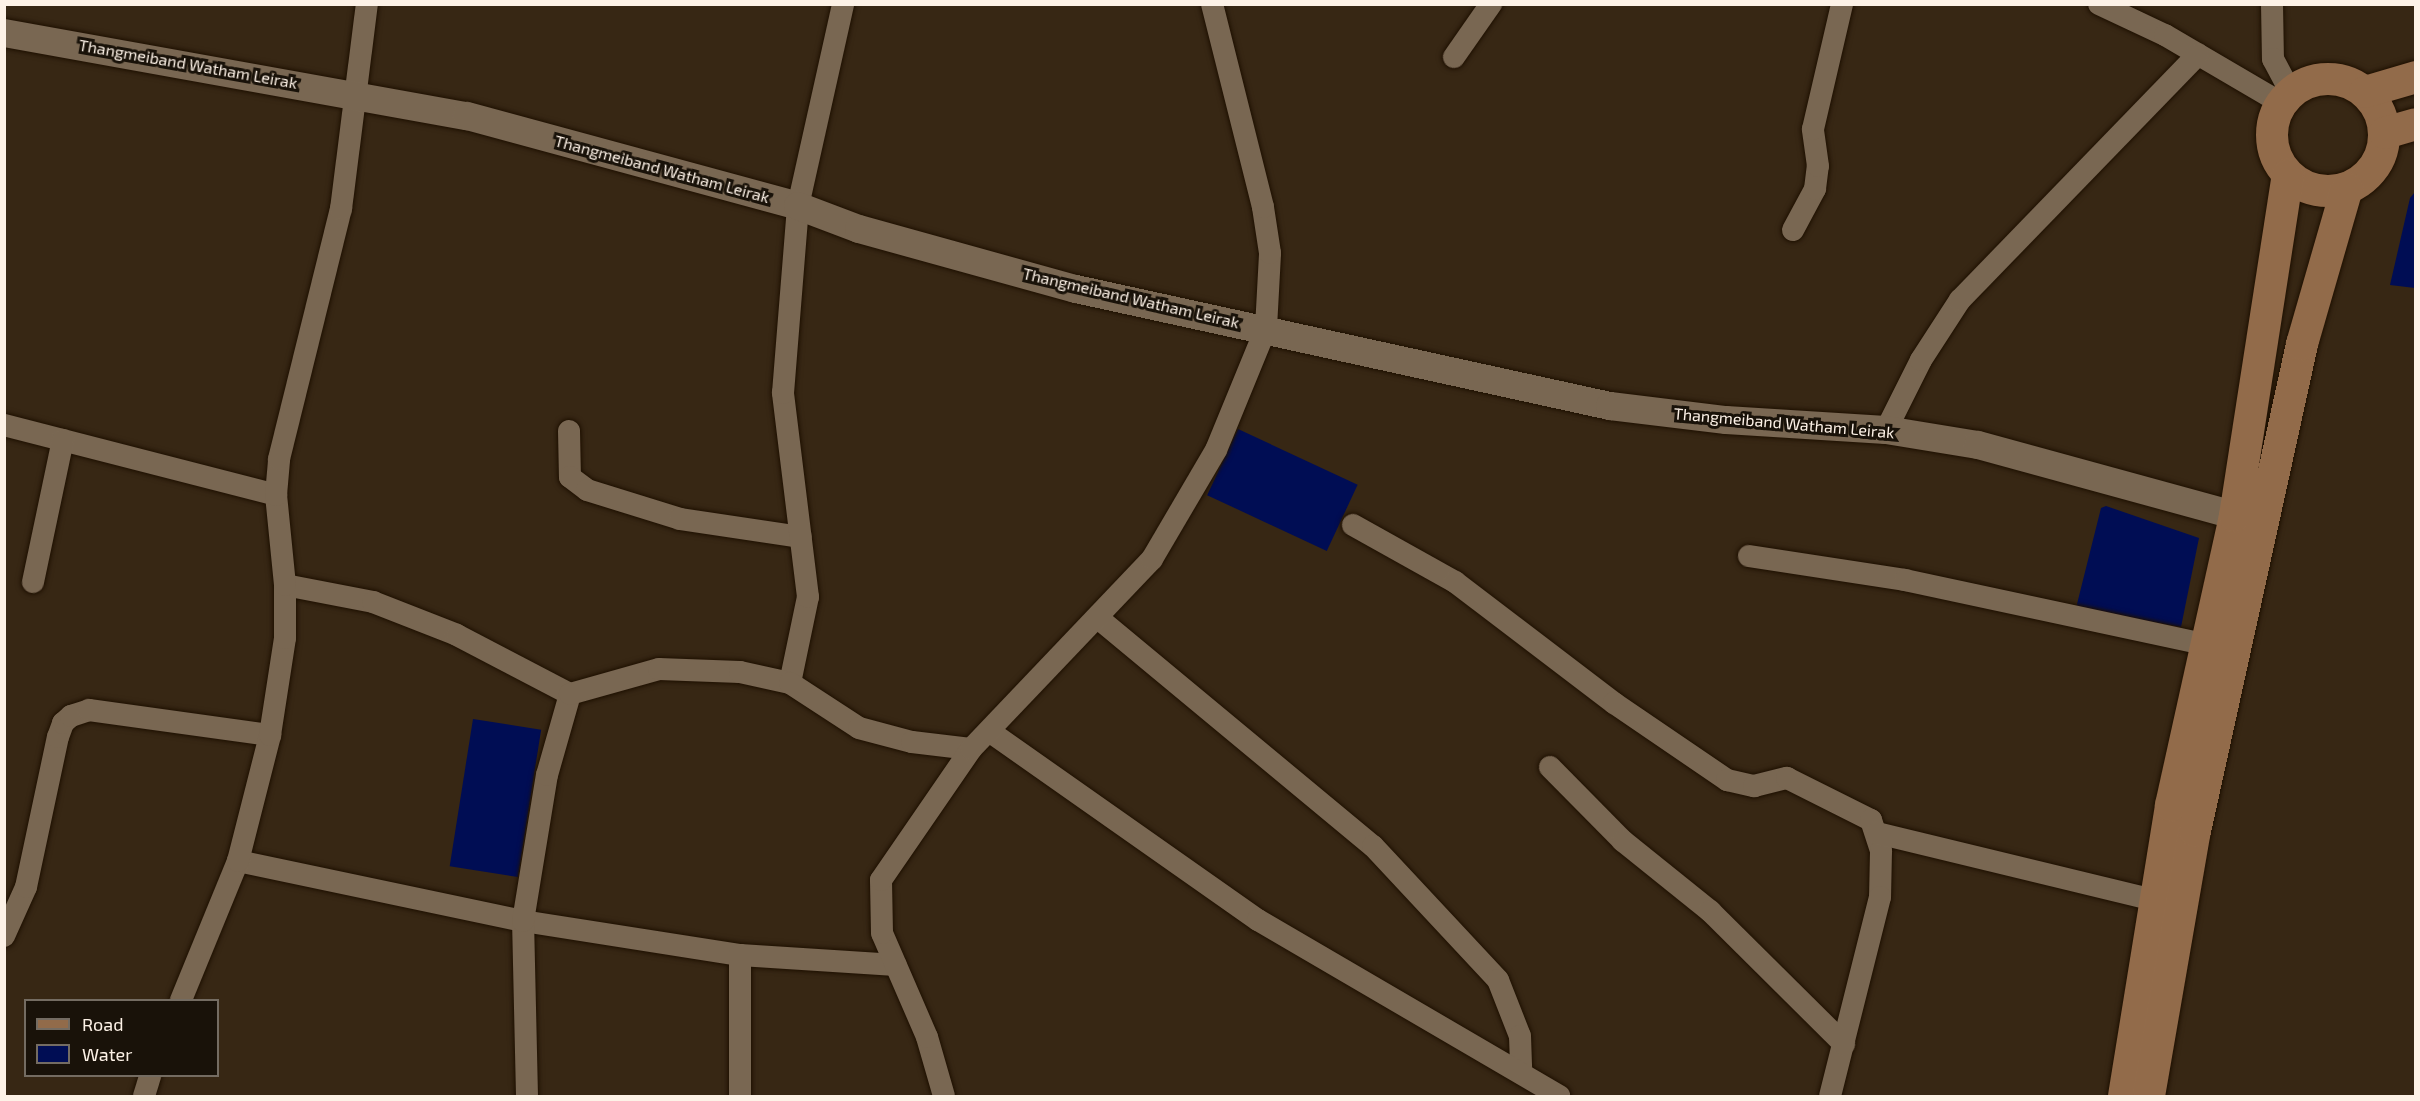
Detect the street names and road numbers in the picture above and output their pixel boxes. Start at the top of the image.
street label: Thangmeiband Watham Leirak [77,35,299,93]
street label: Thangmeiband Watham Leirak [552,131,772,207]
street label: Thangmeiband Watham Leirak [1021,264,1241,332]
street label: Thangmeiband Watham Leirak [1673,404,1895,442]

